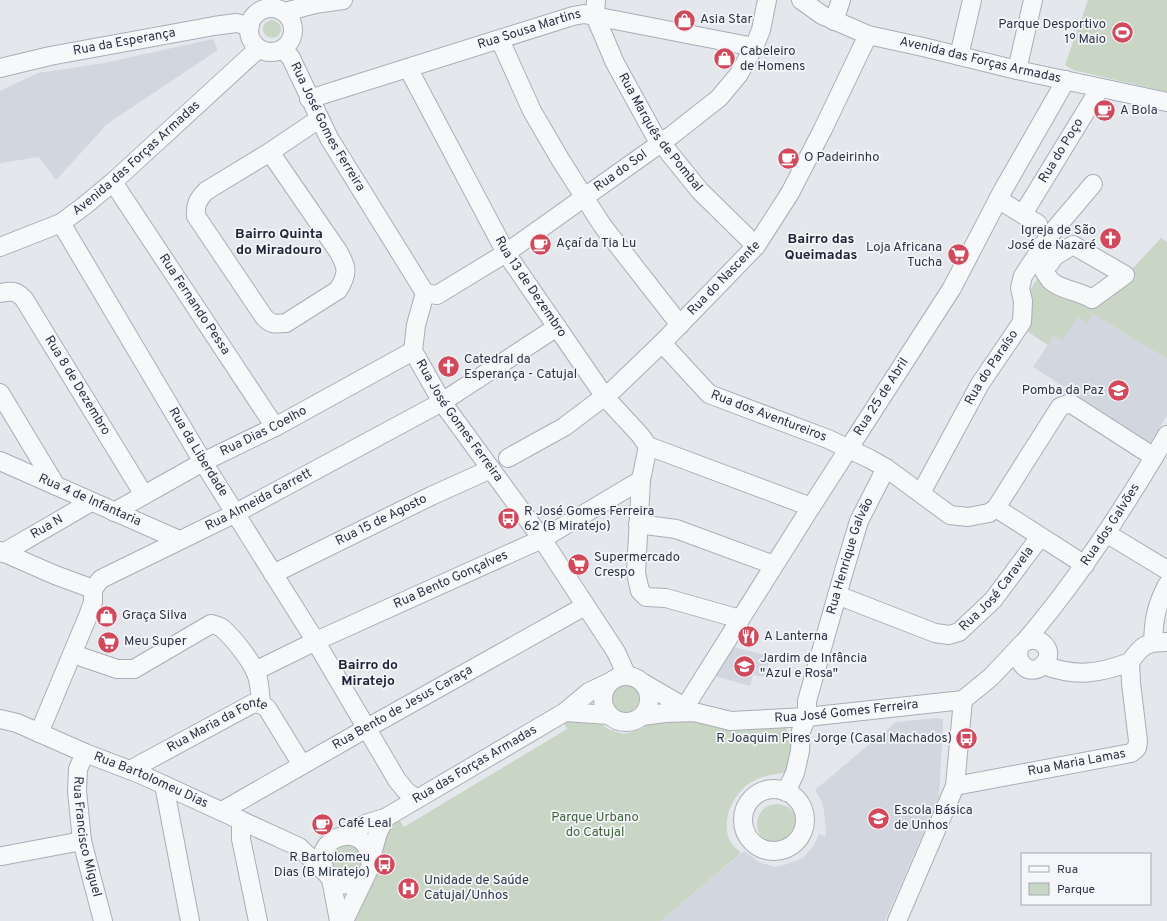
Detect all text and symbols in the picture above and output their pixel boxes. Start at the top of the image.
street label: Rua Sousa Martins [476,7,582,53]
shop icon: Asia Star [672,7,698,33]
place label: Asia Star [700,12,753,28]
place label: Parque Desportivo 1º Maio [998,17,1106,48]
sports icon: Parque Desportivo 1º Maio [1109,19,1135,45]
street label: Rua da Esperança [72,25,177,60]
street label: Avenida das Forças Armadas [898,34,1062,87]
place label: Cabeleiro de Homens [740,44,805,75]
shop icon: Cabeleiro de Homens [711,46,737,72]
street label: Rua José Gomes Ferreira [286,60,368,195]
street label: Rua Marquês de Pombal [614,70,705,195]
street label: Avenida das Forças Armadas [70,98,204,219]
cafe icon: A Bola [1091,98,1117,124]
place label: A Bola [1120,103,1158,119]
street label: Rua do Poço [1036,116,1087,186]
cafe icon: O Padeirinho [776,145,802,171]
street label: Rua do Sol [591,147,651,196]
place label: O Padeirinho [804,150,880,166]
place label: Igreja de São José de Nazaré [1007,223,1096,254]
church icon: Igreja de São José de Nazaré [1098,225,1124,251]
district label: Bairro Quinta do Miradouro [235,226,323,259]
cafe icon: Açaí da Tia Lu [528,231,554,257]
district label: Bairro das Queimadas [785,231,858,264]
street label: Rua 13 de Dezembro [491,234,570,341]
place label: Açaí da Tia Lu [556,236,636,252]
street label: Rua do Nascente [685,238,764,319]
place label: Loja Africana Tucha [866,240,942,271]
supermarket icon: Loja Africana Tucha [945,242,971,268]
street label: Rua Fernando Pessa [155,251,233,358]
street label: Rua do Paraíso [962,327,1022,408]
street label: Rua 8 de Dezembro [41,333,114,438]
place label: Catedral da Esperança - Catujal [464,352,577,383]
church icon: Catedral da Esperança - Catujal [436,354,462,380]
street label: Rua 25 de Abril [851,355,913,439]
street label: Rua José Gomes Ferreira [412,357,506,485]
school or university icon: Pomba da Paz [1106,378,1132,404]
place label: Pomba da Paz [1022,383,1104,399]
street label: Rua dos Aventureiros [708,387,829,446]
street label: Rua Dias Coelho [218,403,310,460]
street label: Rua da Liberdade [165,405,231,500]
street label: Rua Almeida Garrett [203,465,315,535]
street label: Rua 4 de Infantaria [36,471,144,530]
street label: Rua dos Galvões [1078,481,1144,569]
street label: Rua 15 de Agosto [333,491,430,550]
street label: Rua Henrique Galvão [824,495,877,617]
place label: R José Gomes Ferreira 62 (B Miratejo) [524,504,654,535]
bus stop icon: R José Gomes Ferreira 62 (B Miratejo) [495,506,521,532]
street label: Rua N [28,512,66,543]
street label: Rua José Caravela [956,544,1038,635]
street label: Rua Bento Gonçalves [391,547,511,613]
place label: Supermercado Crespo [594,550,680,581]
supermarket icon: Supermercado Crespo [565,552,591,578]
shop icon: Graça Silva [93,603,119,629]
place label: Graça Silva [122,608,187,624]
restaurant icon: A Lanterna [736,624,762,650]
supermarket icon: Meu Super [96,629,122,655]
place label: A Lanterna [764,629,828,645]
place label: Meu Super [124,634,187,650]
place label: Jardim de Infância "Azul e Rosa" [760,651,867,682]
school or university icon: Jardim de Infância "Azul e Rosa" [732,653,758,679]
district label: Bairro do Miratejo [338,657,398,690]
street label: Rua Bento de Jesus Caraça [330,662,476,754]
street label: Rua Maria da Fonte [165,695,271,756]
street label: Rua José Gomes Ferreira [774,697,919,727]
street label: Rua das Forças Armadas [410,722,540,808]
bus stop icon: R Joaquim Pires Jorge (Casal Machados) [954,726,980,752]
place label: R Joaquim Pires Jorge (Casal Machados) [716,731,952,747]
street label: Rua Maria Lamas [1027,746,1127,780]
street label: Rua Bartolomeu Dias [91,749,211,812]
street label: Rua Francisco Miguel [69,776,104,899]
place label: Escola Básica de Unhos [894,803,973,834]
school or university icon: Escola Básica de Unhos [865,805,891,831]
park label: Parque Urbano do Catujal [551,810,639,841]
cafe icon: Café Leal [309,811,335,837]
place label: Café Leal [338,816,392,832]
place label: R Bartolomeu Dias (B Miratejo) [274,850,370,881]
bus stop icon: R Bartolomeu Dias (B Miratejo) [372,852,398,878]
legend [1021,853,1151,905]
text: Rua [1057,862,1078,878]
place label: Unidade de Saúde Catujal/Unhos [424,873,529,904]
hospital icon: Unidade de Saúde Catujal/Unhos [396,875,422,901]
text: Parque [1057,882,1095,898]

